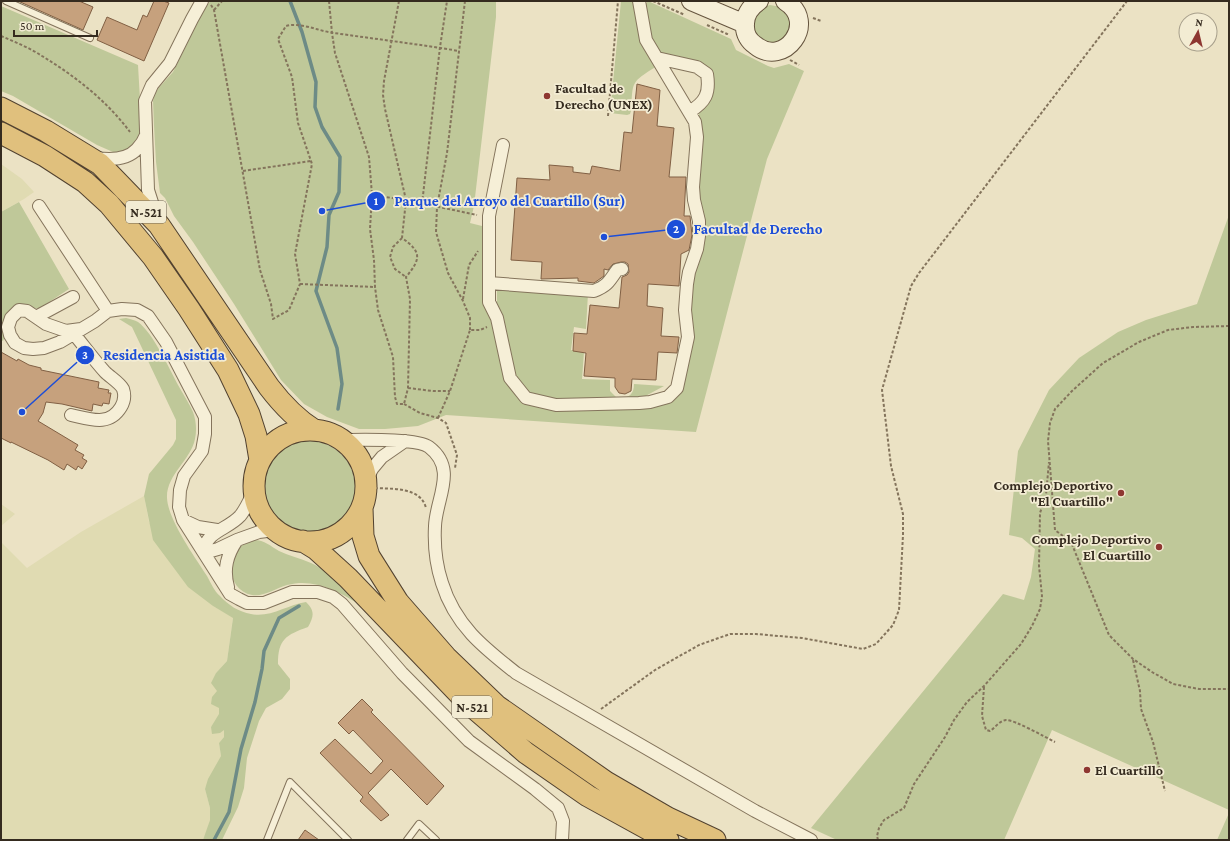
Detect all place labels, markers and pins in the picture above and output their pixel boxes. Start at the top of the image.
place label: Facultad de Derecho (UNEX) [555,80,653,113]
marker: Facultad de Derecho (UNEX) [542,91,552,101]
callout: Parque del Arroyo del Cuartillo (Sur) [366,188,634,215]
callout: Facultad de Derecho [666,216,831,243]
callout: Residencia Asistida [75,341,233,368]
place label: Complejo Deportivo "El Cuartillo" [993,477,1113,509]
marker: Complejo Deportivo "El Cuartillo" [1116,488,1126,498]
place label: Complejo Deportivo El Cuartillo [1031,531,1151,563]
marker: Complejo Deportivo El Cuartillo [1154,542,1164,552]
place label: El Cuartillo [1095,762,1163,778]
marker: El Cuartillo [1082,765,1092,775]

